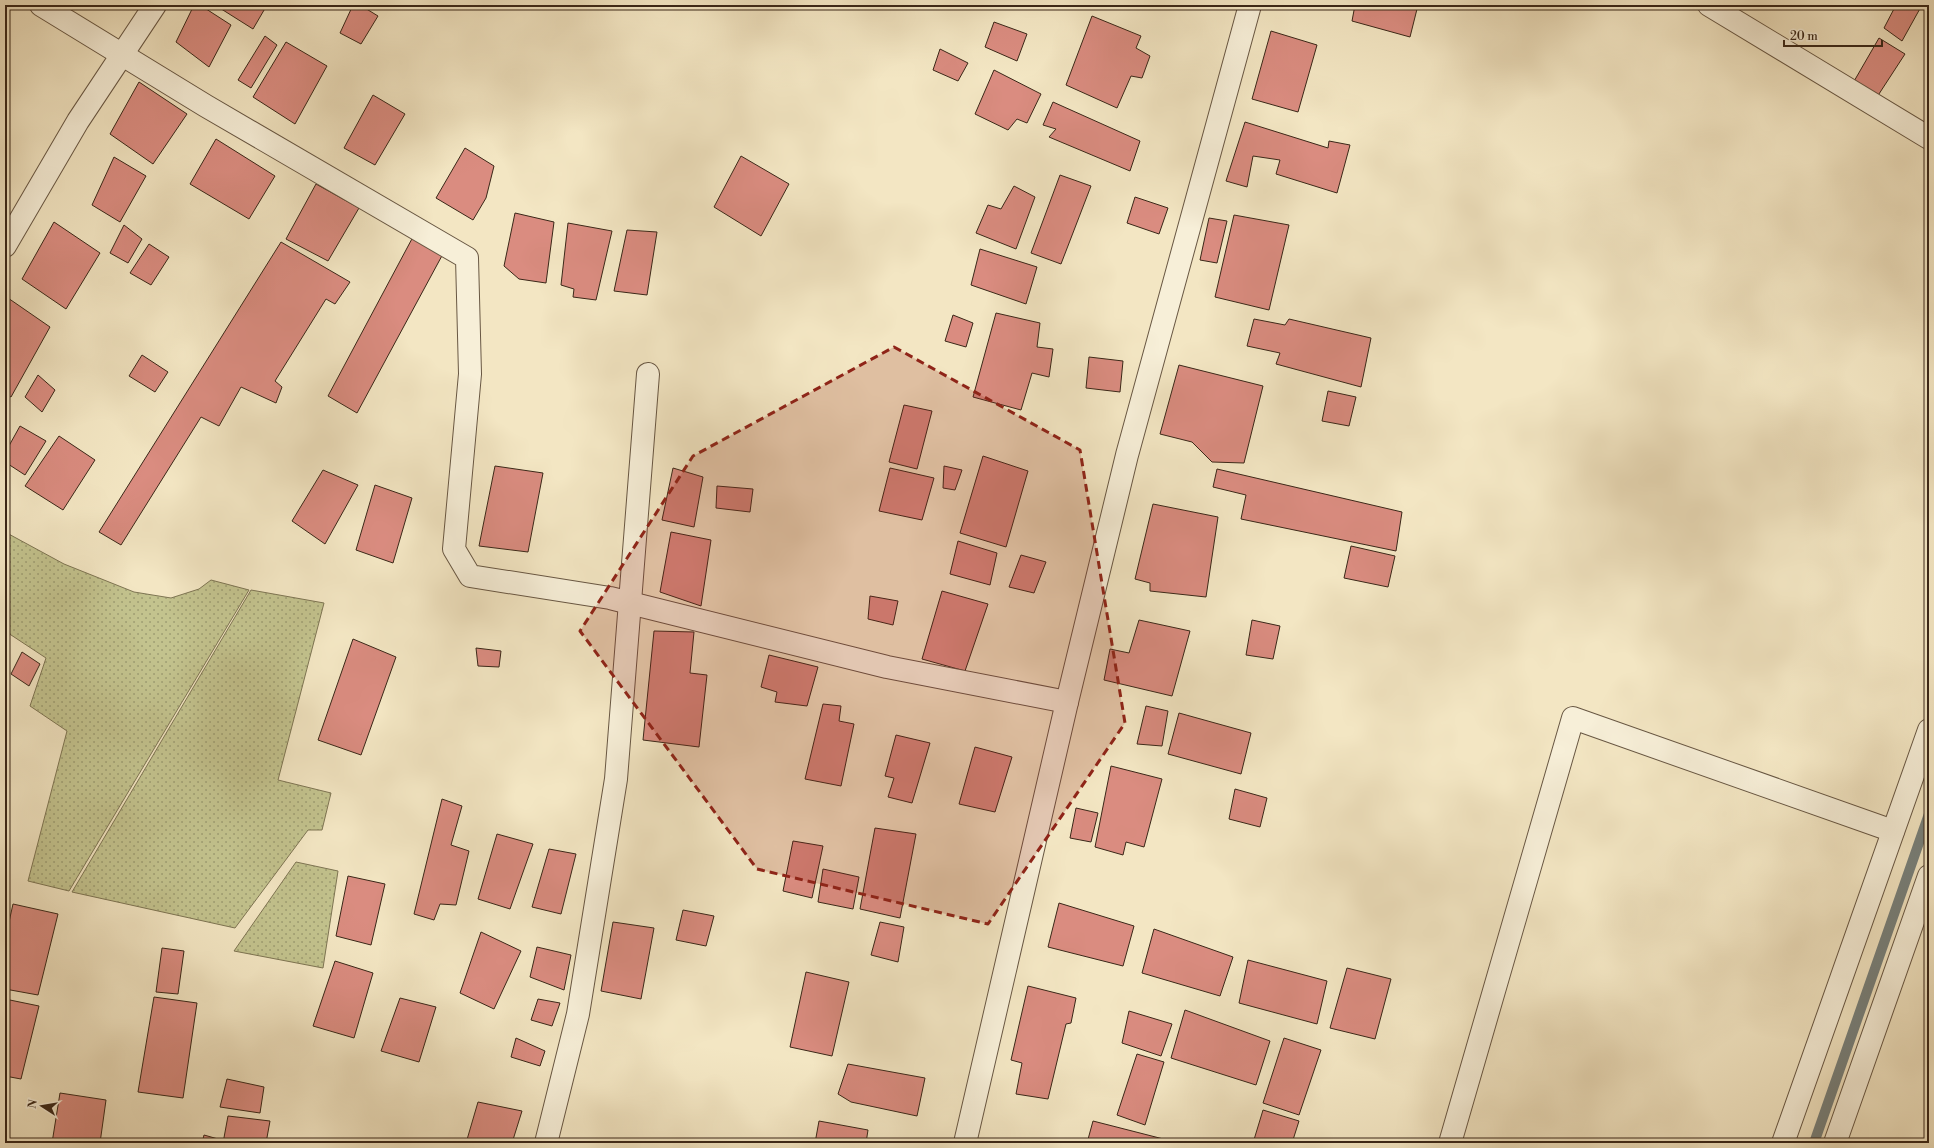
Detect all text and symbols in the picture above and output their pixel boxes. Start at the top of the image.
scale bar [1784,22,1882,48]
text: 20 m [1790,29,1818,44]
north arrow [22,1086,62,1126]
text: N [25,1098,41,1110]

